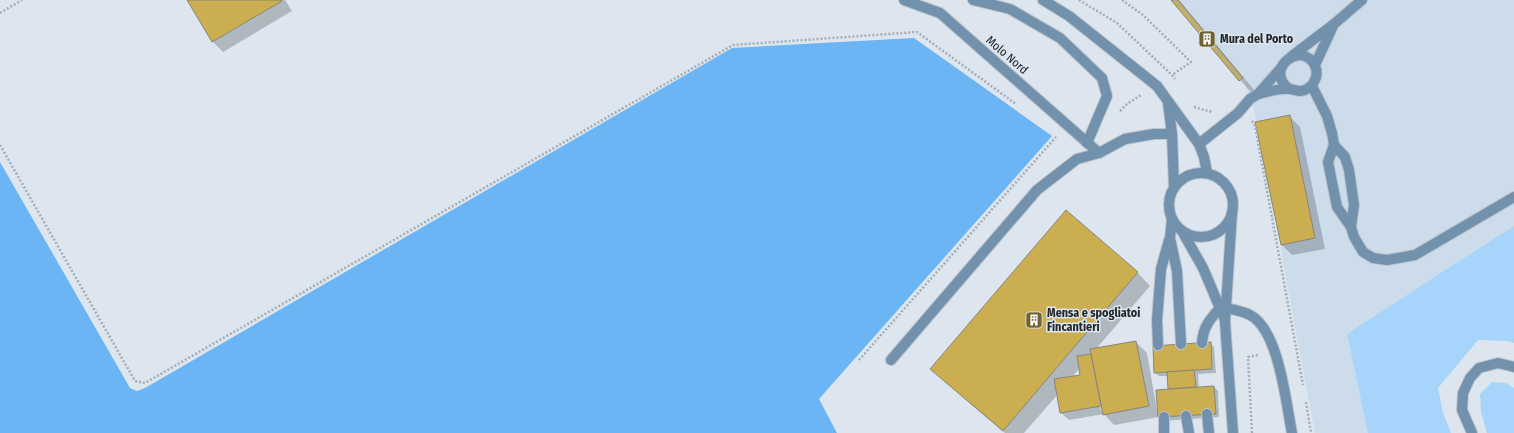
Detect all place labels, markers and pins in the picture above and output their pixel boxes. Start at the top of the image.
building icon: Mura del Porto [1197,29,1217,49]
place label: Mura del Porto [1220,32,1294,46]
place label: Mensa e spogliatoi Fincantieri [1047,306,1140,334]
building icon: Mensa e spogliatoi Fincantieri [1024,310,1044,330]

